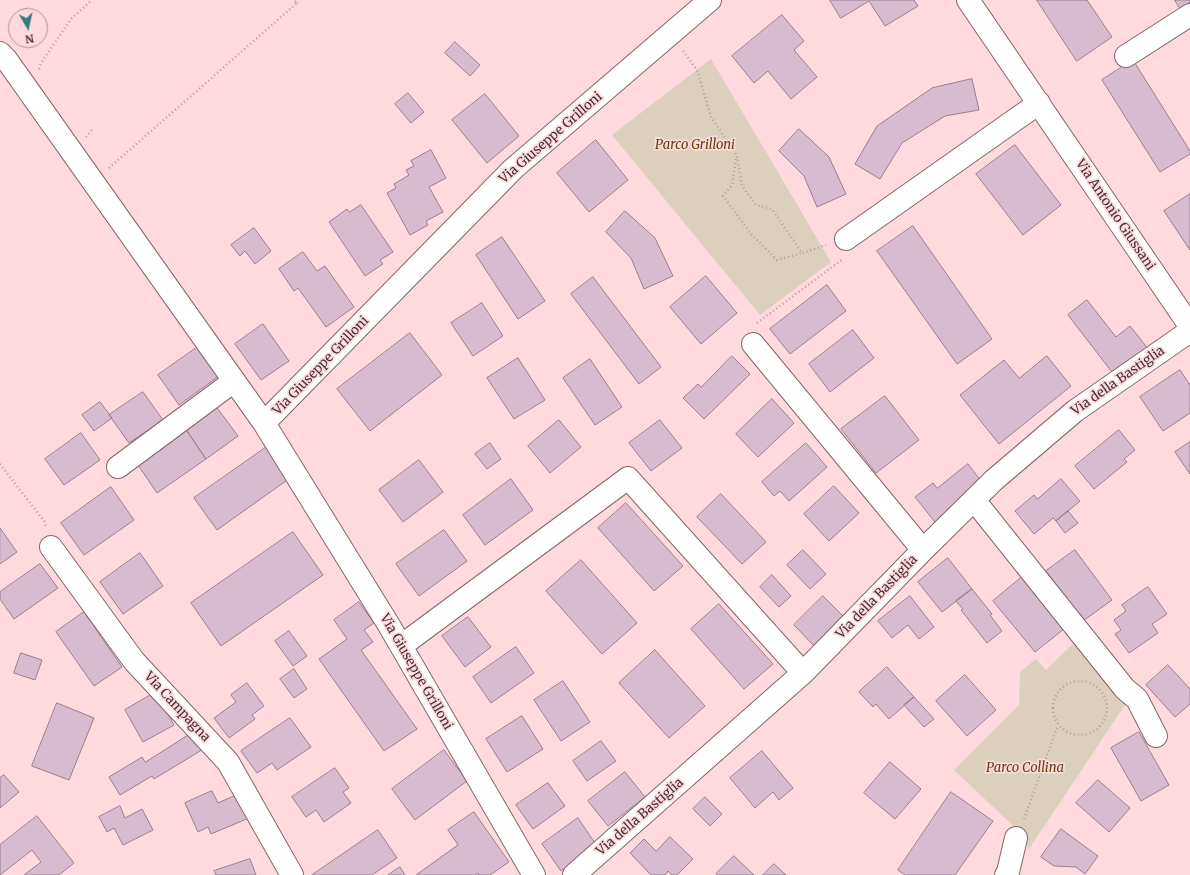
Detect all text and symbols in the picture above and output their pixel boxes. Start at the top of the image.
north arrow [8,8,48,48]
text: N [24,31,35,46]
street label: Via Giuseppe Grilloni [496,89,606,187]
park label: Parco Grilloni [655,137,735,153]
street label: Via Antonio Giussani [1072,157,1158,273]
street label: Via Giuseppe Grilloni [270,313,372,419]
street label: Via della Bastiglia [1068,343,1168,419]
street label: Via della Bastiglia [833,552,921,642]
street label: Via Giuseppe Grilloni [376,611,456,733]
street label: Via Campagna [141,669,213,745]
park label: Parco Collina [986,760,1064,776]
street label: Via della Bastiglia [593,775,687,859]

